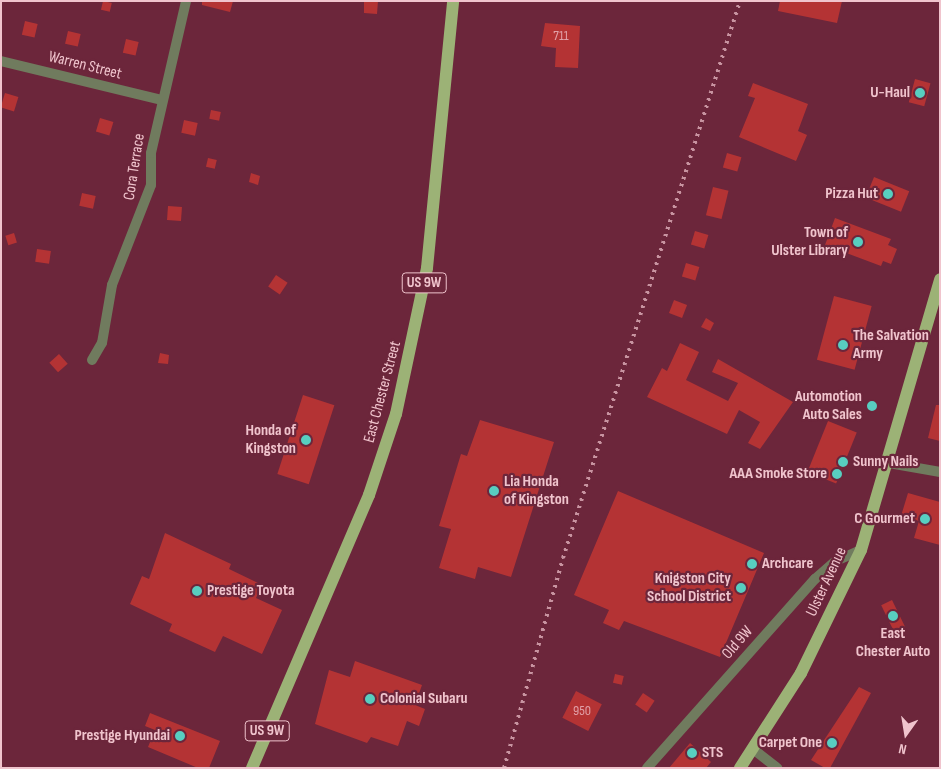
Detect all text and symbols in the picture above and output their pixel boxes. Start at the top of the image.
house number: 711 [553,28,569,44]
street label: Warren Street [46,48,124,84]
place label: U-Haul [870,83,910,103]
marker: U-Haul [914,87,926,99]
street label: Cora Terrace [120,132,150,202]
place label: Pizza Hut [825,184,878,204]
marker: Pizza Hut [882,188,894,200]
place label: Town of Ulster Library [771,223,848,261]
marker: Town of Ulster Library [852,236,864,248]
road number: US 9W [402,270,446,296]
place label: The Salvation Army [853,326,929,364]
street label: East Chester Street [360,339,406,445]
marker: The Salvation Army [837,339,849,351]
place label: Automotion Auto Sales [795,387,862,425]
marker: Automotion Auto Sales [866,400,878,412]
place label: Honda of Kingston [245,421,296,459]
marker: Honda of Kingston [300,434,312,446]
place label: Sunny Nails [853,452,918,472]
marker: Sunny Nails [837,456,849,468]
place label: AAA Smoke Store [729,464,827,484]
marker: AAA Smoke Store [831,468,843,480]
place label: Lia Honda of Kingston [504,472,569,510]
marker: Lia Honda of Kingston [488,485,500,497]
place label: C Gourmet [854,509,915,529]
marker: C Gourmet [919,513,931,525]
street label: Ulster Avenue [803,544,851,620]
place label: Archcare [762,554,813,574]
marker: Archcare [746,558,758,570]
place label: Knigston City School District [647,569,731,607]
place label: Prestige Toyota [207,581,295,601]
marker: Knigston City School District [735,582,747,594]
marker: Prestige Toyota [191,585,203,597]
marker: East Chester Auto [887,610,899,622]
street label: Old 9W [718,623,758,663]
place label: East Chester Auto [856,624,930,662]
place label: Colonial Subaru [380,689,468,709]
marker: Colonial Subaru [364,693,376,705]
house number: 950 [573,703,591,719]
north arrow [881,709,931,759]
road number: US 9W [244,718,290,744]
place label: Prestige Hyundai [75,726,170,746]
marker: Prestige Hyundai [174,730,186,742]
place label: Carpet One [759,733,822,753]
marker: Carpet One [826,737,838,749]
text: N [897,740,908,758]
place label: STS [702,743,723,763]
marker: STS [686,747,698,759]

